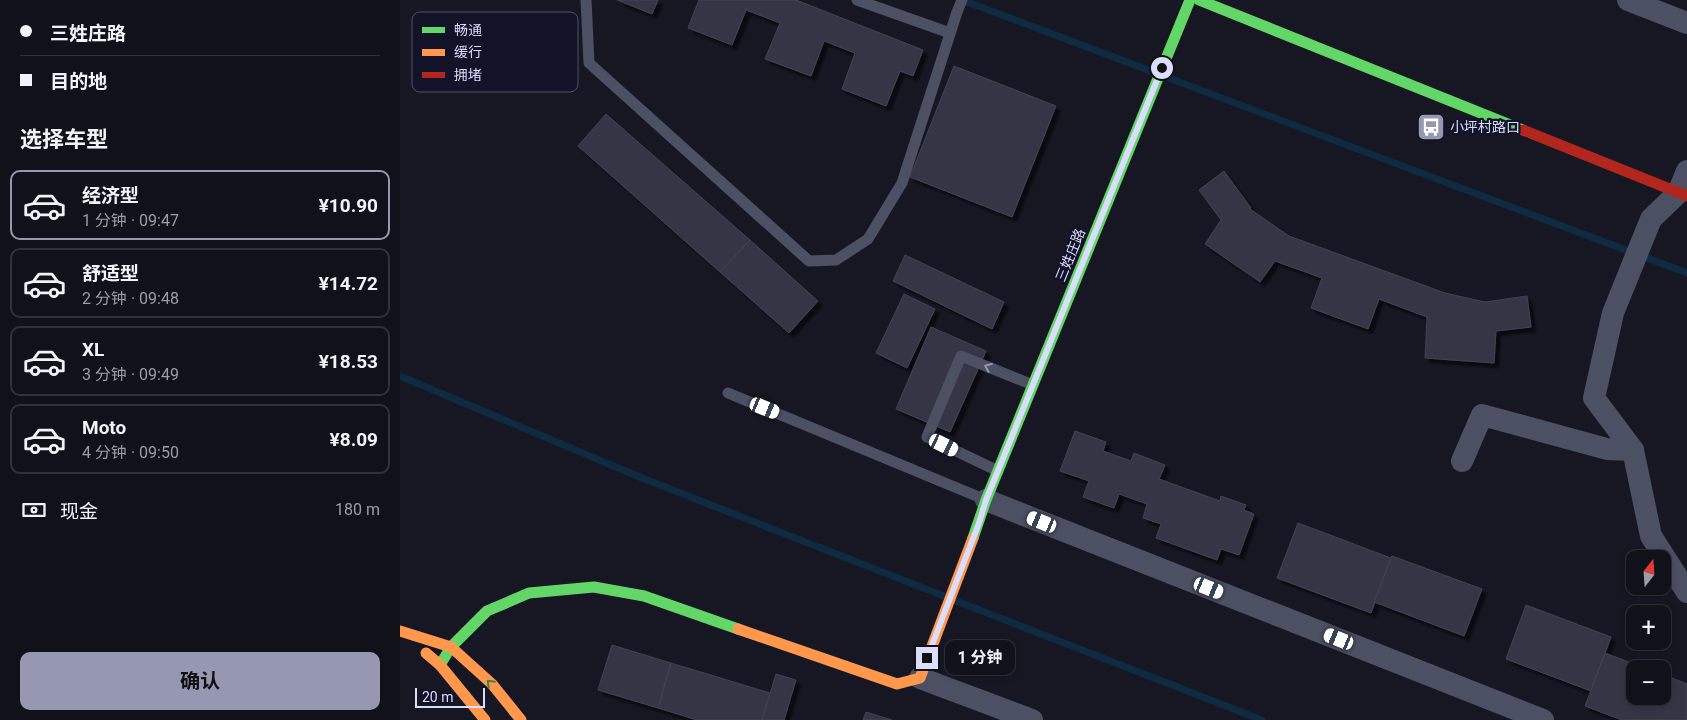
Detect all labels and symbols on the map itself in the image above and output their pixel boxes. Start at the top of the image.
legend [412,12,578,92]
text: 畅通 [454,22,482,38]
text: 缓行 [454,44,482,60]
route start [1151,57,1173,79]
text: 拥堵 [454,67,482,83]
bus stop icon: 小坪村路口 [1416,112,1446,142]
place label: 小坪村路口 [1450,119,1520,135]
street label: 三姓庄路 [1052,226,1088,284]
one-way arrow [984,362,993,373]
car [748,395,781,421]
car [927,432,960,458]
car [1025,509,1058,535]
north arrow [1626,550,1671,595]
car [1192,575,1225,601]
car [1322,626,1355,652]
callout: 1 分钟 [944,640,1014,676]
route end [916,647,938,669]
one-way arrow [487,679,496,688]
scale bar [415,685,485,708]

